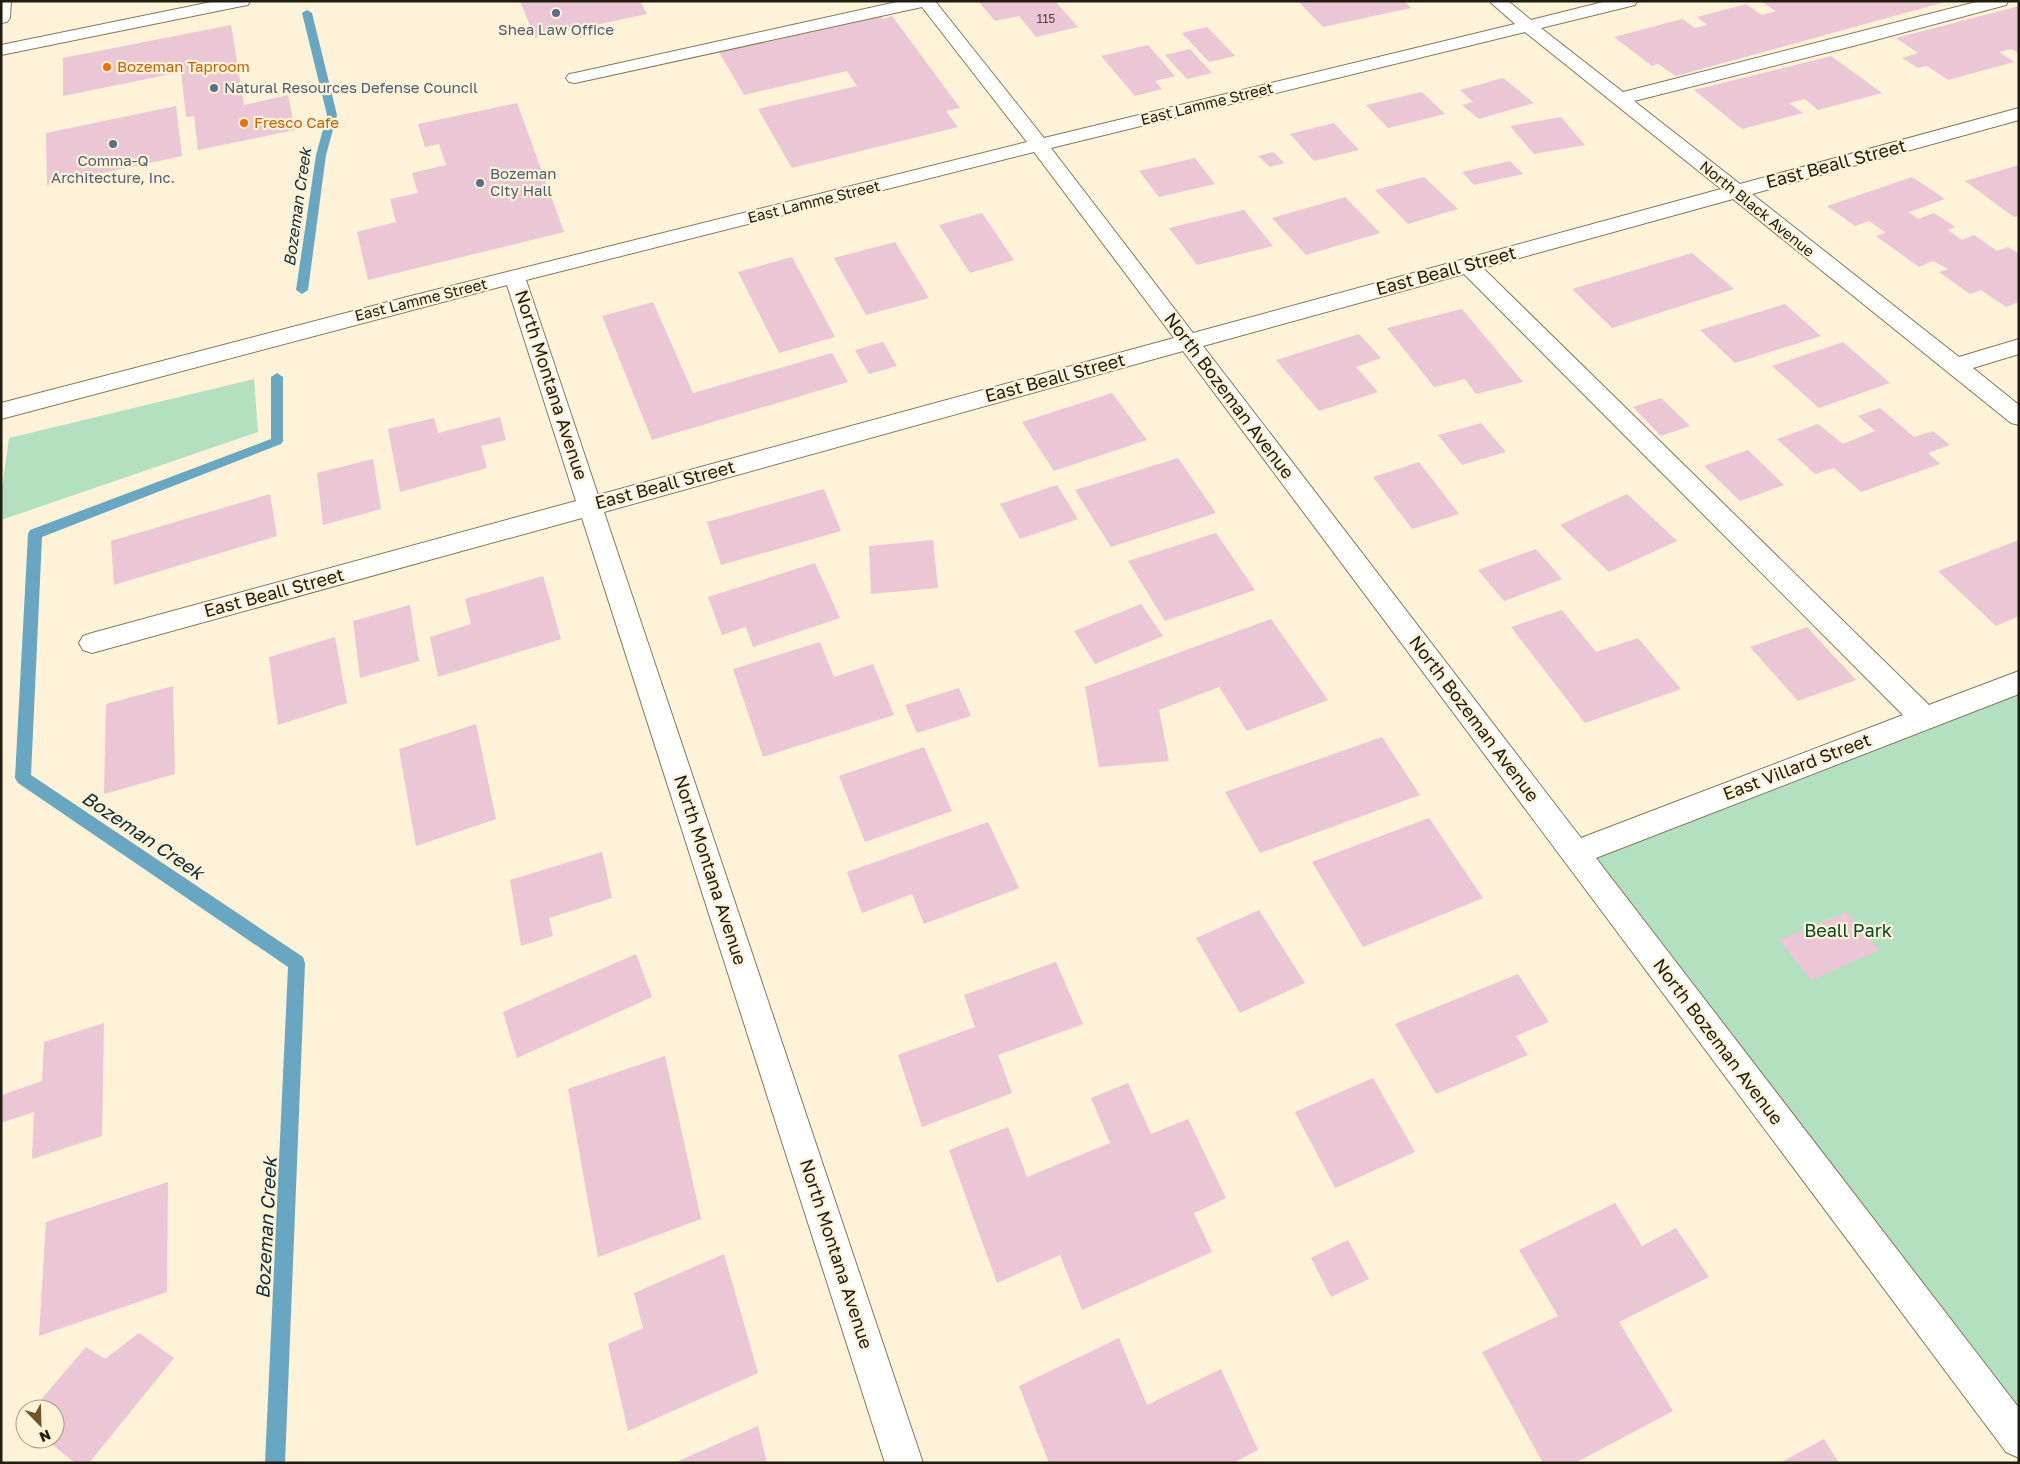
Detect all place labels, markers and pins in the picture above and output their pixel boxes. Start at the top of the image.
marker: Shea Law Office [550,7,562,19]
place label: Shea Law Office [498,20,614,38]
place label: Bozeman Taproom [117,57,250,75]
marker: Bozeman Taproom [101,61,113,73]
place label: Natural Resources Defense Council [224,78,478,96]
marker: Natural Resources Defense Council [208,82,220,94]
place label: Fresco Cafe [254,113,339,131]
marker: Fresco Cafe [238,117,250,129]
marker: Comma-Q Architecture, Inc. [107,138,119,150]
place label: Comma-Q Architecture, Inc. [51,151,175,186]
place label: Bozeman City Hall [490,164,556,199]
marker: Bozeman City Hall [474,177,486,189]

